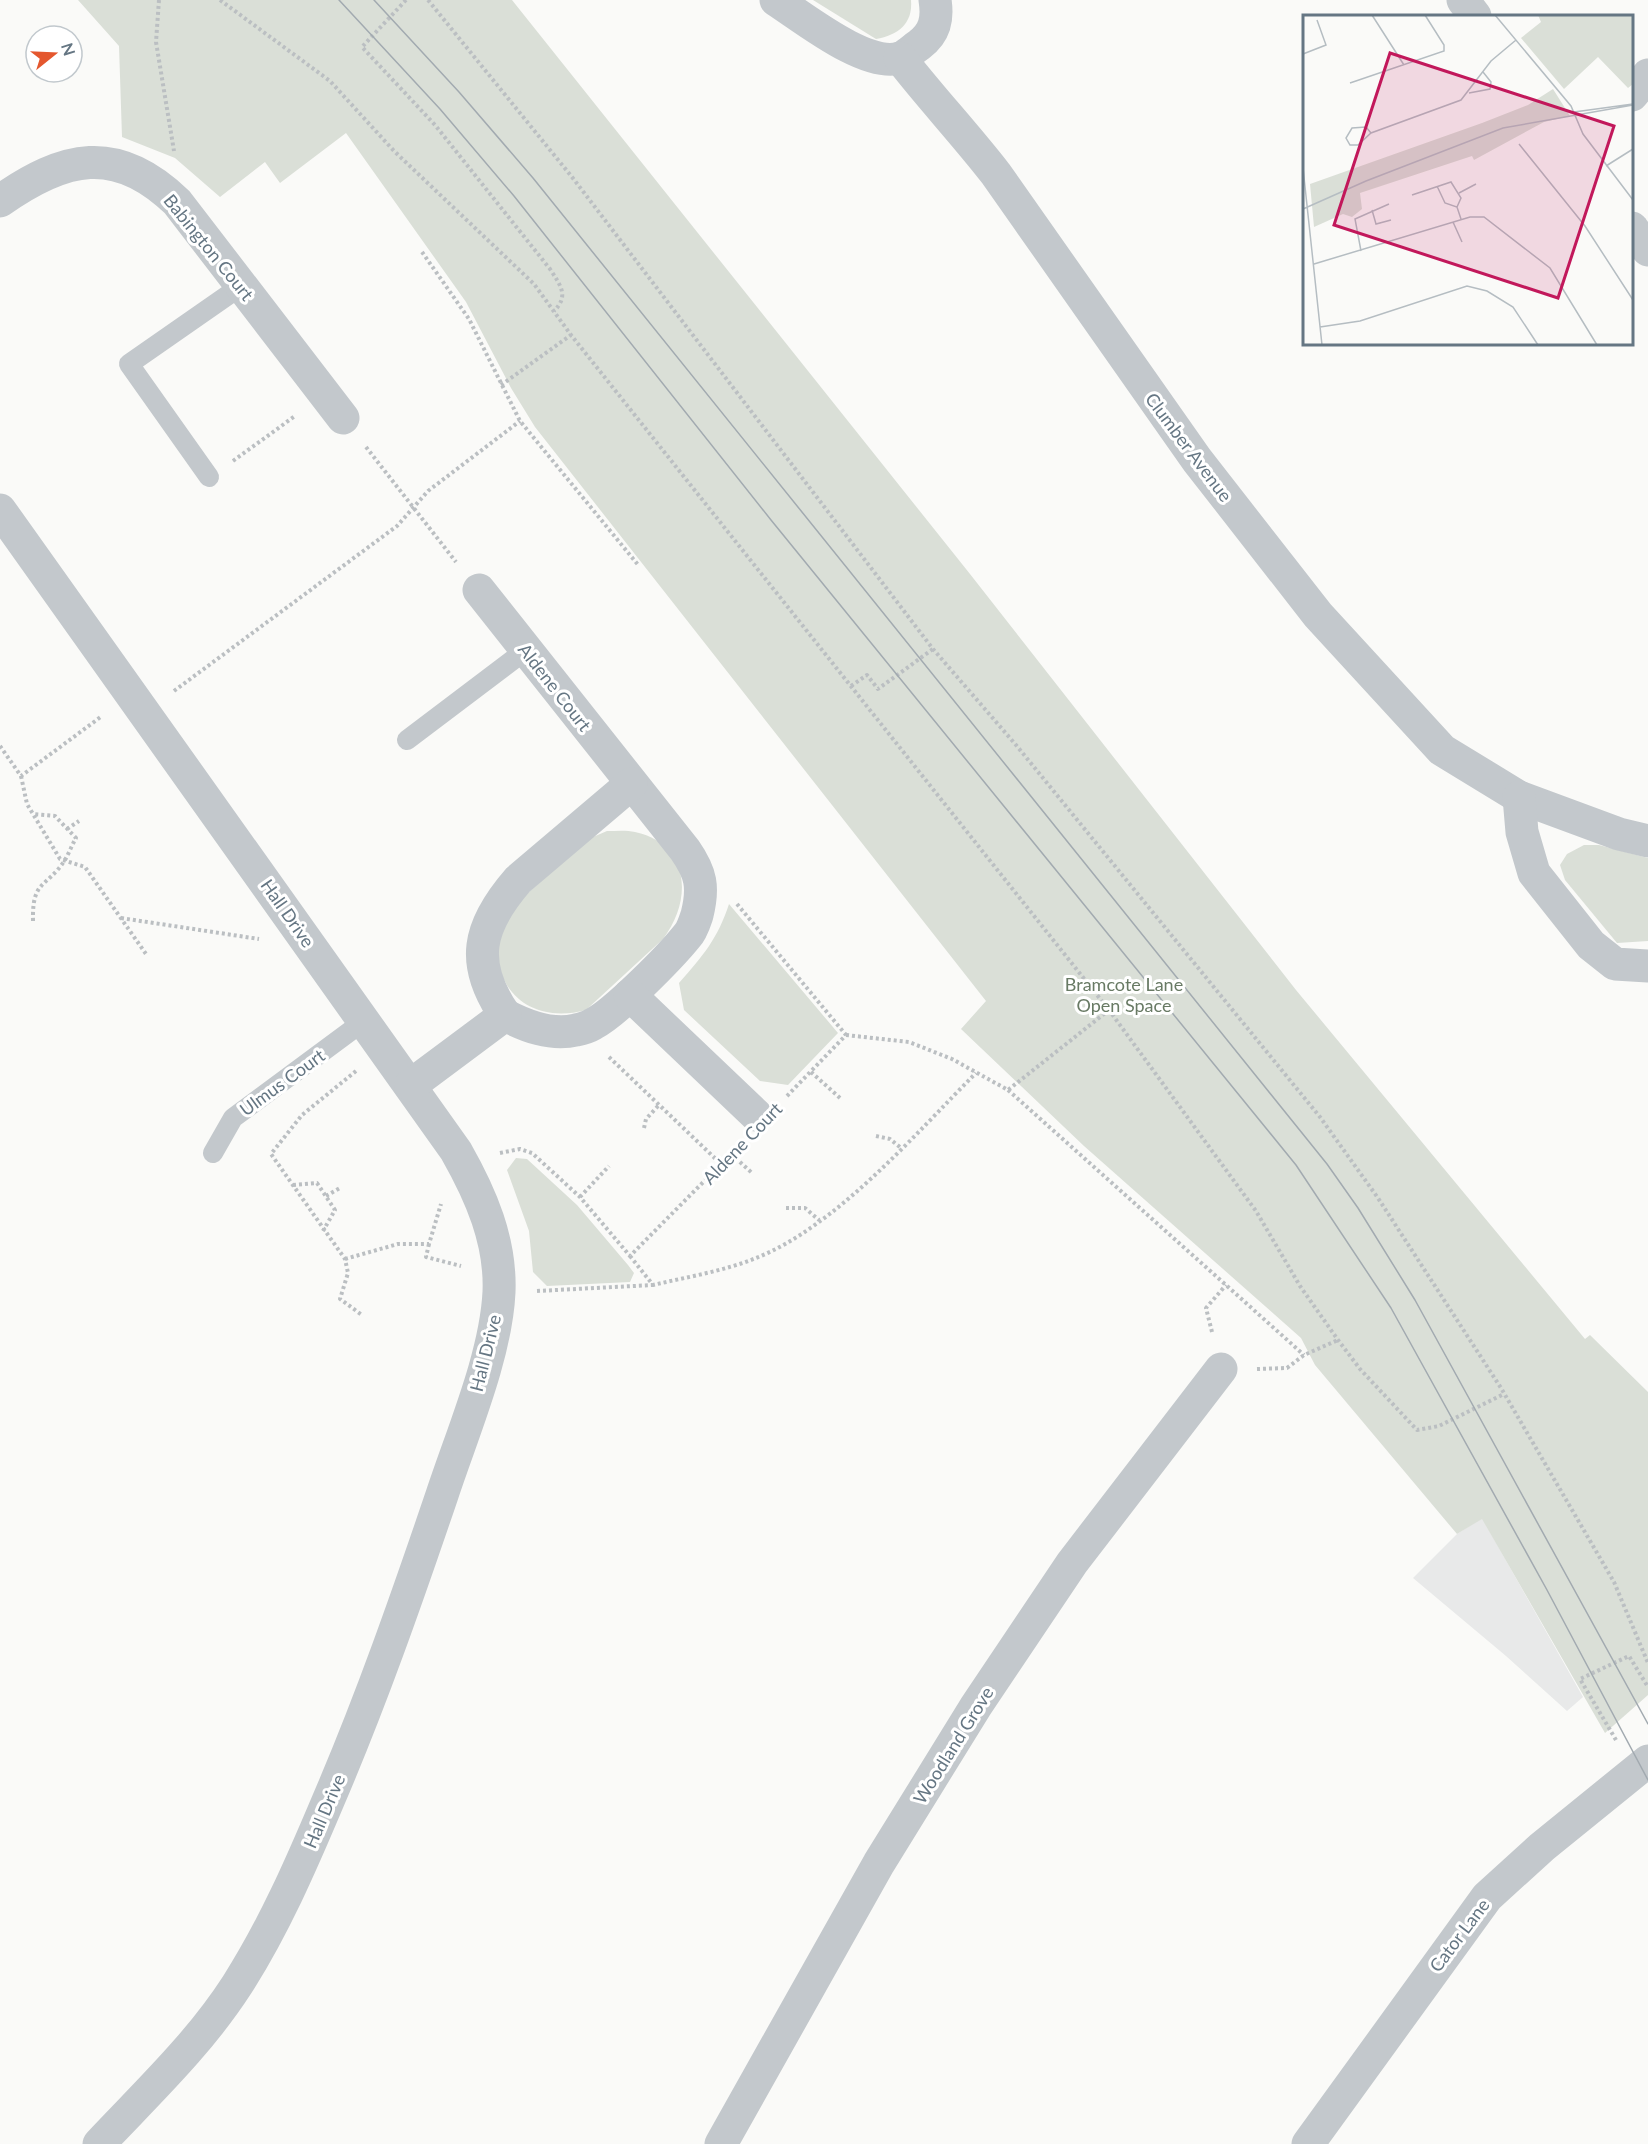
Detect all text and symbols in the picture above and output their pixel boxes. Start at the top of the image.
inset map [1303,15,1633,345]
north arrow [24,24,84,84]
text: N [58,40,80,58]
street label: Babington Court [159,189,259,305]
street label: Clumber Avenue [1141,388,1237,506]
street label: Aldene Court [514,639,596,736]
street label: Hall Drive [256,875,320,951]
park label: Bramcote Lane Open Space [1065,973,1183,1016]
street label: Ulmus Court [235,1043,329,1120]
street label: Aldene Court [698,1097,787,1188]
street label: Hall Drive [465,1312,505,1394]
street label: Woodland Grove [908,1682,998,1808]
street label: Hall Drive [299,1771,349,1851]
street label: Cator Lane [1424,1894,1494,1976]

